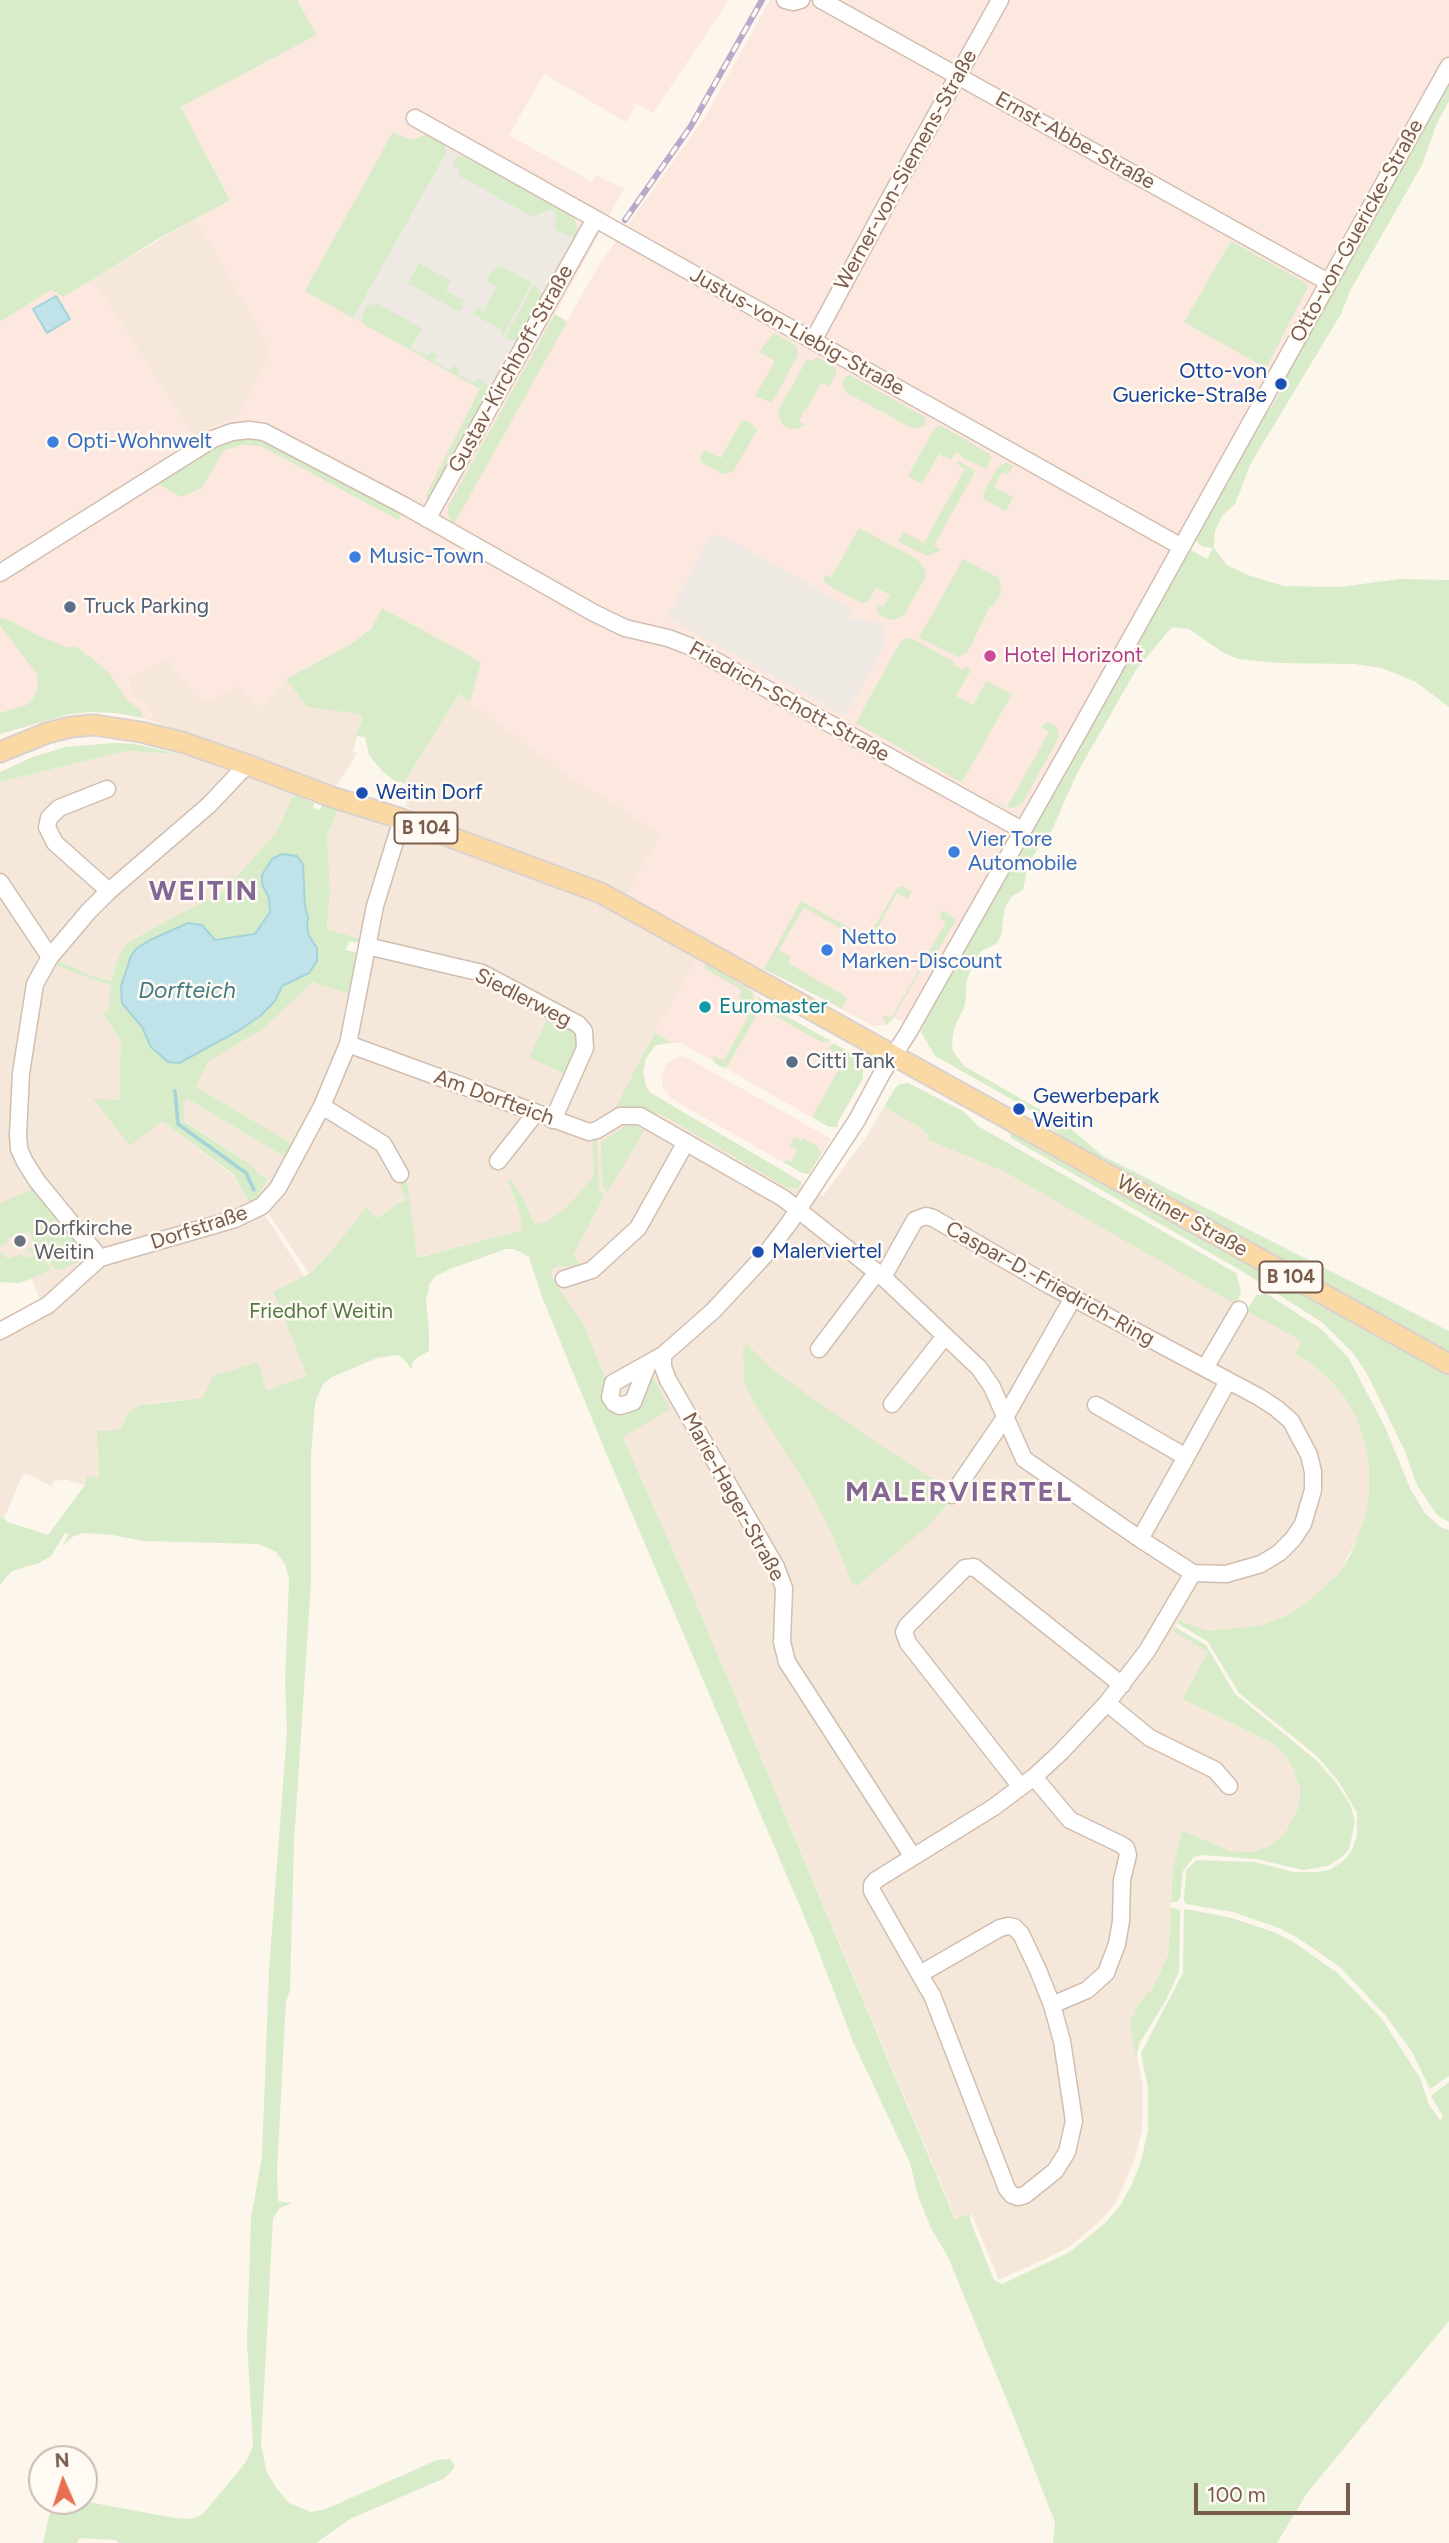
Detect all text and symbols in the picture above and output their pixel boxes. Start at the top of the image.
street label: Werner-von-Siemens-Straße [829,45,983,295]
street label: Ernst-Abbe-Straße [991,87,1159,195]
street label: Otto-von-Guericke-Straße [1285,115,1429,347]
street label: Gustav-Kirchhoff-Straße [443,261,579,477]
street label: Justus-von-Liebig-Straße [685,262,909,402]
place label: Otto-von Guericke-Straße [1112,359,1267,409]
marker: Otto-von Guericke-Straße [1273,376,1289,392]
place label: Opti-Wohnwelt [67,429,212,455]
marker: Opti-Wohnwelt [45,434,61,450]
place label: Music-Town [369,544,484,570]
marker: Music-Town [347,549,363,565]
place label: Truck Parking [84,594,209,620]
marker: Truck Parking [62,599,78,615]
street label: Friedrich-Schott-Straße [684,636,894,768]
place label: Hotel Horizont [1004,643,1143,669]
marker: Hotel Horizont [982,648,998,664]
place label: Weitin Dorf [376,780,483,806]
marker: Weitin Dorf [354,785,370,801]
road number: B 104 [394,813,458,844]
place label: Vier Tore Automobile [968,827,1077,877]
marker: Vier Tore Automobile [946,844,962,860]
district label: WEITIN [150,875,258,909]
place label: Netto Marken-Discount [841,925,1002,975]
marker: Netto Marken-Discount [819,942,835,958]
street label: Siedlerweg [471,963,575,1033]
water label: Dorfteich [138,977,236,1005]
place label: Euromaster [719,994,827,1020]
marker: Euromaster [697,999,713,1015]
place label: Citti Tank [806,1049,895,1075]
marker: Citti Tank [784,1054,800,1070]
street label: Am Dorfteich [430,1065,558,1131]
place label: Gewerbepark Weitin [1033,1084,1159,1134]
marker: Gewerbepark Weitin [1011,1101,1027,1117]
street label: Weitiner Straße [1112,1170,1252,1262]
street label: Dorfstraße [147,1201,251,1255]
place label: Dorfkirche Weitin [34,1216,132,1266]
street label: Caspar-D.-Friedrich-Ring [941,1216,1159,1352]
marker: Dorfkirche Weitin [12,1233,28,1249]
place label: Malerviertel [772,1239,882,1265]
marker: Malerviertel [750,1244,766,1260]
road number: B 104 [1260,1261,1322,1292]
park label: Friedhof Weitin [249,1299,393,1325]
street label: Marie-Hager-Straße [676,1408,790,1586]
district label: MALERVIERTEL [847,1476,1071,1510]
north arrow [28,2445,98,2515]
text: N [54,2449,70,2472]
scale bar [1197,2470,1353,2514]
text: 100 m [1207,2482,1266,2507]

